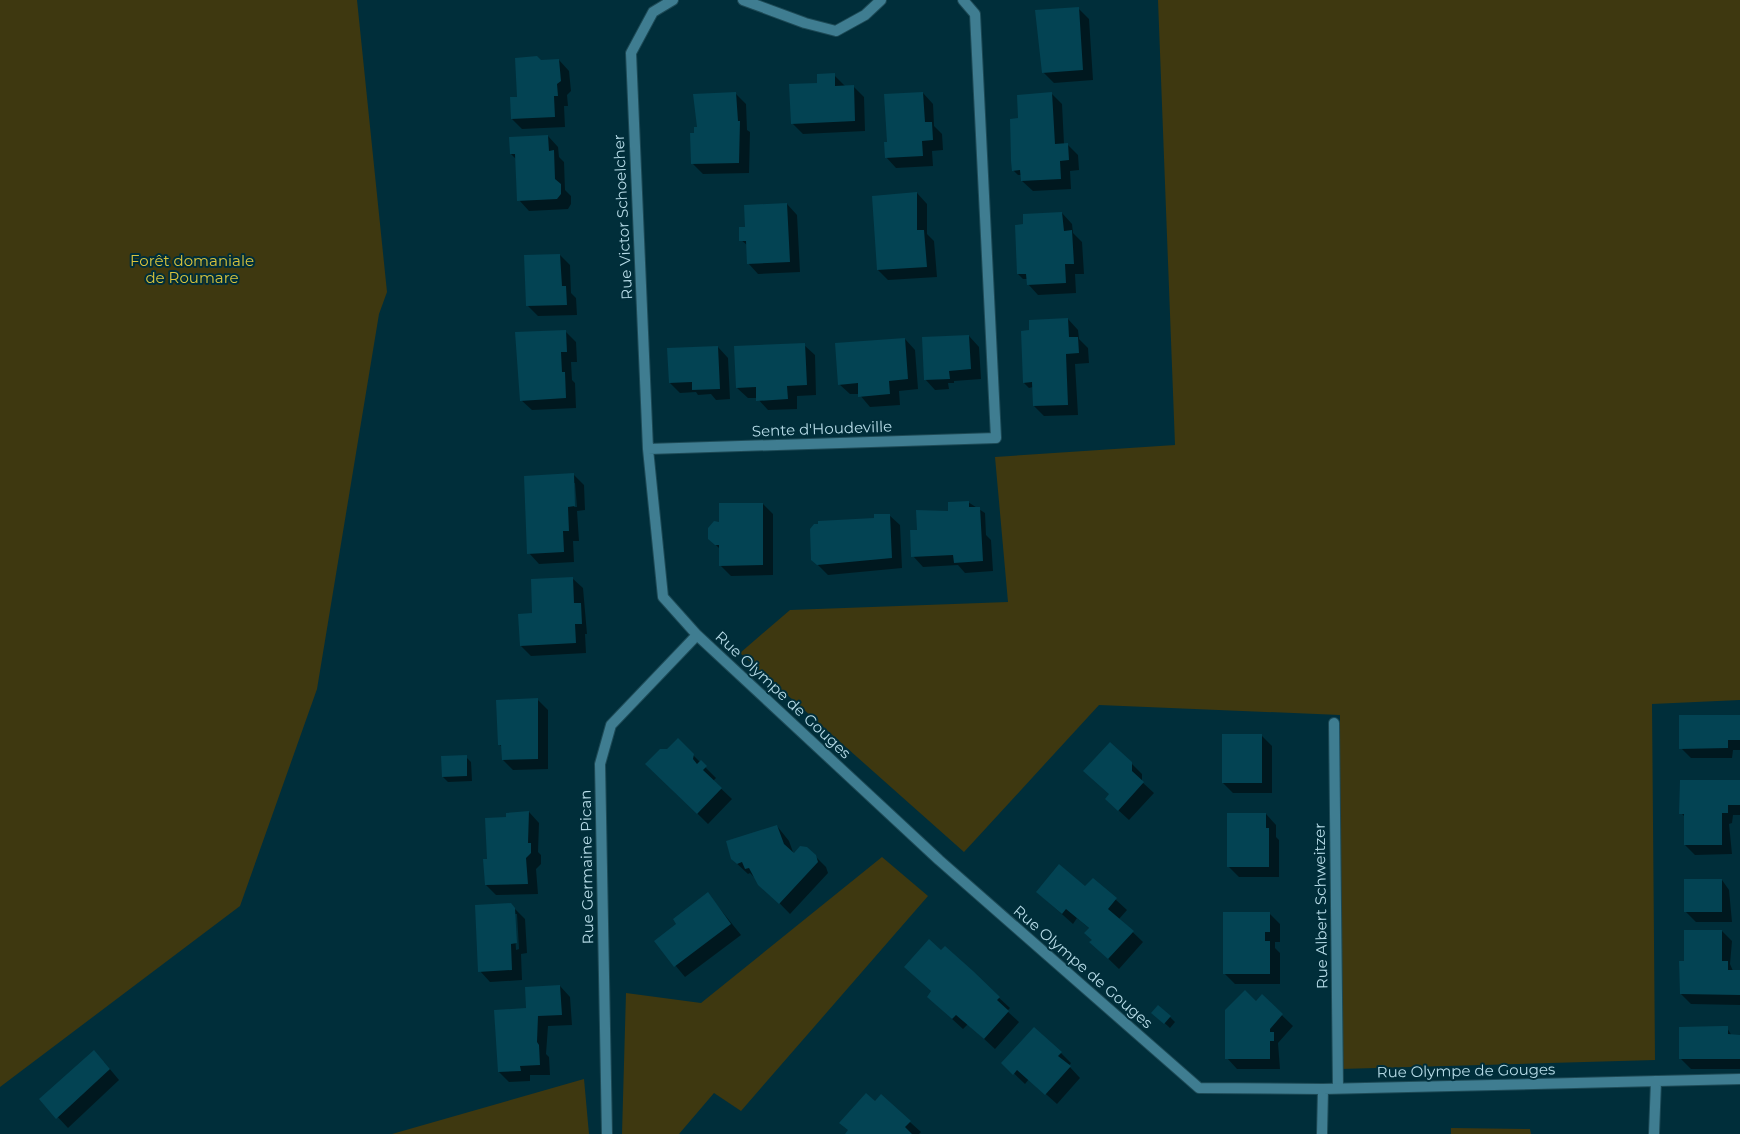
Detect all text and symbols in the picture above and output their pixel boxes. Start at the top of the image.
street label: Rue Victor Schoelcher [609,134,636,300]
park label: Forêt domaniale de Roumare [130,251,254,287]
street label: Sente d'Houdeville [751,417,893,440]
street label: Rue Olympe de Gouges [712,627,855,762]
street label: Rue Germaine Pican [576,790,597,944]
street label: Rue Albert Schweitzer [1310,823,1331,989]
street label: Rue Olympe de Gouges [1010,901,1157,1032]
street label: Rue Olympe de Gouges [1377,1059,1555,1082]

